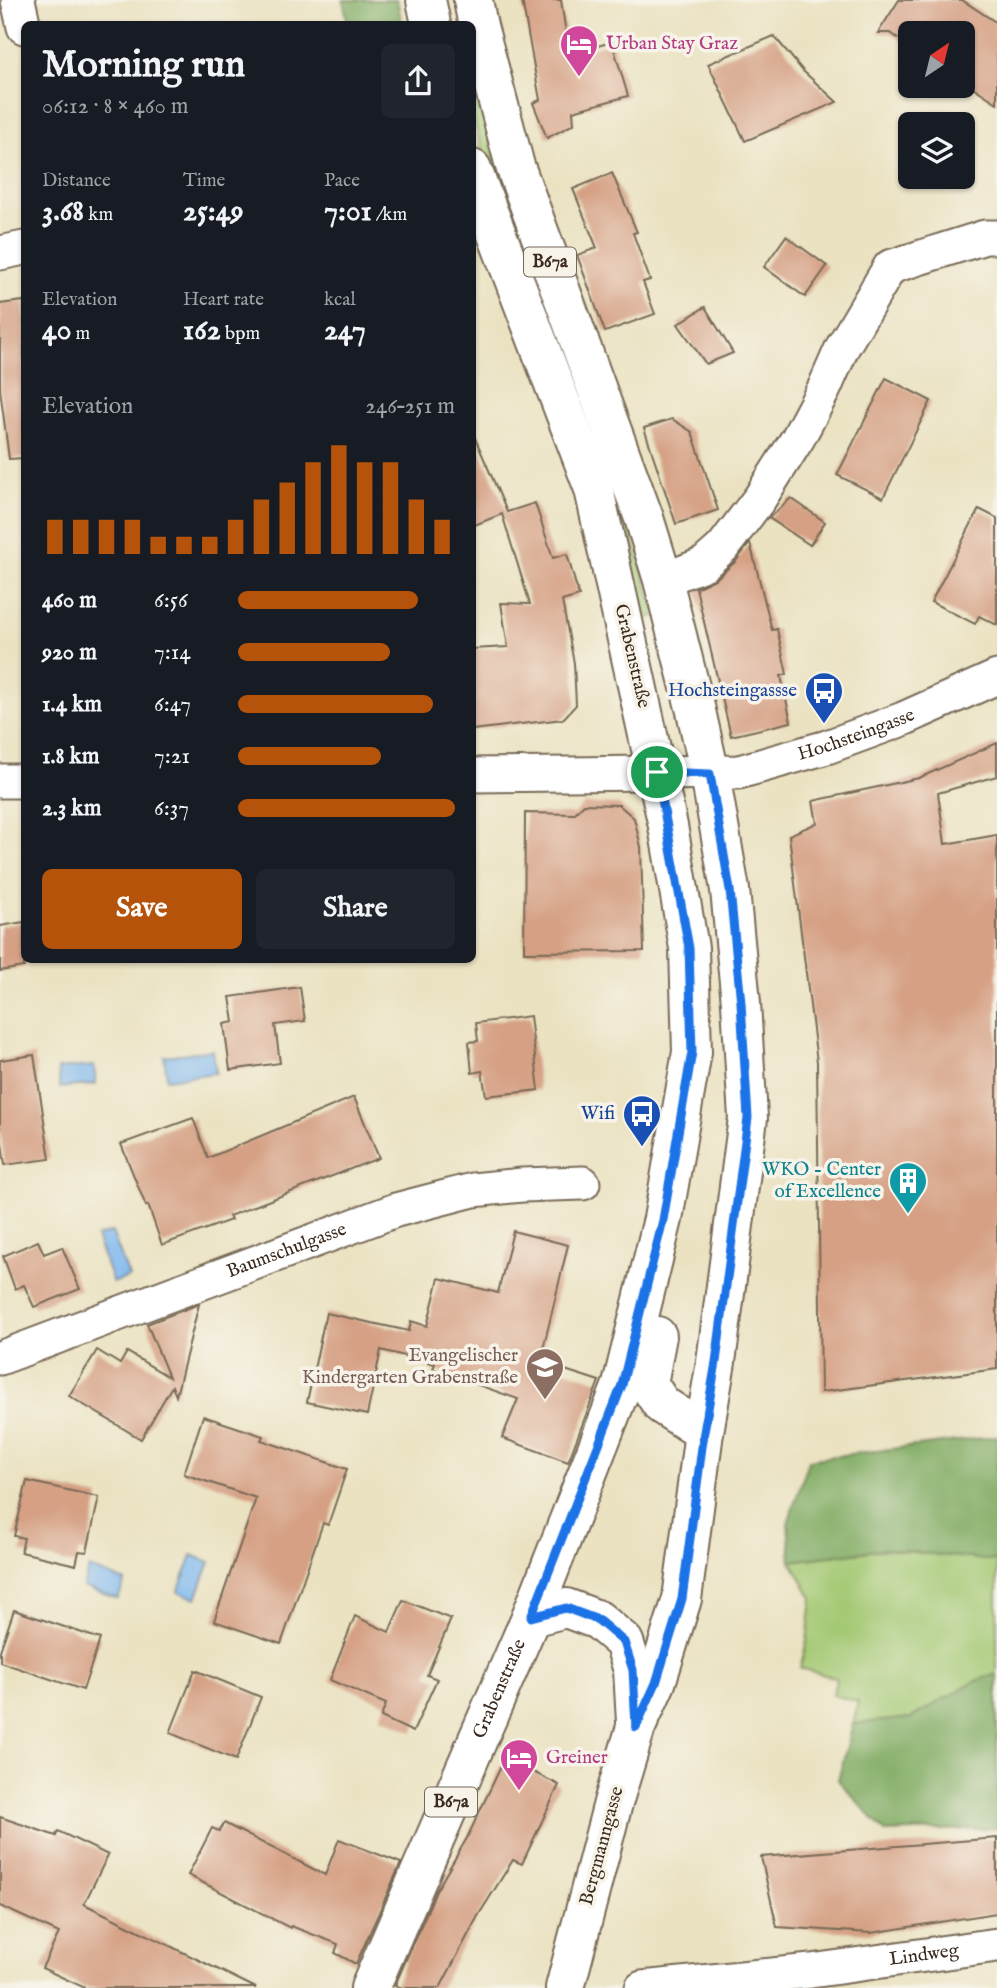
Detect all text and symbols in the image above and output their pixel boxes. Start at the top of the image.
north arrow [898,21,975,98]
map controls [898,21,975,189]
hotel icon: Urban Stay Graz [558,23,600,78]
place label: Urban Stay Graz [606,32,738,56]
text: Morning run [42,42,245,90]
button: share [381,44,455,118]
text: 06:12 · 8 × 460 m [42,92,189,121]
button: layers [898,112,975,189]
text: Distance [42,169,111,193]
text: Time [183,169,225,193]
text: Pace [324,169,360,193]
text: 3.68 [42,193,84,231]
text: 25:49 [183,193,244,231]
text: 7:01 [324,193,372,231]
text: km [84,203,113,227]
text: /km [372,203,407,227]
road number: B67a [524,248,576,276]
text: Elevation [42,288,117,312]
text: Heart rate [183,288,264,312]
text: kcal [324,288,356,312]
text: 40 [42,312,71,350]
text: 162 [183,312,221,350]
text: 247 [324,312,366,350]
text: m [71,322,90,346]
text: bpm [221,322,260,346]
text: Elevation [42,392,133,421]
text: 246–251 m [365,392,455,421]
text: 460 m [42,586,97,615]
text: 6:56 [154,586,188,615]
street label: Grabenstraße [608,602,656,711]
text: 920 m [42,638,97,667]
text: 7:14 [154,638,191,667]
bus stop icon: Hochsteingassse [803,670,845,725]
place label: Hochsteingassse [668,679,797,703]
text: 1.4 km [42,690,102,719]
text: 6:47 [154,690,191,719]
street label: Hochsteingasse [795,703,919,767]
text: 1.8 km [42,742,100,771]
text: 7:21 [154,742,190,771]
pin [627,742,687,802]
icon: arrive [638,753,676,791]
text: 2.3 km [42,794,101,823]
text: 6:37 [154,794,189,823]
button: Save [42,869,242,949]
button: Share [256,869,455,949]
bus stop icon: Wifi [621,1093,663,1148]
place label: Wifi [581,1102,615,1126]
place label: WKO - Center of Excellence [762,1158,881,1204]
building icon: WKO - Center of Excellence [887,1160,929,1215]
street label: Baumschulgasse [223,1218,350,1284]
place label: Evangelischer Kindergarten Grabenstraße [302,1344,518,1390]
school or university icon: Evangelischer Kindergarten Grabenstraße [524,1346,566,1401]
street label: Grabenstraße [468,1635,532,1742]
hotel icon: Greiner [498,1737,540,1792]
place label: Greiner [546,1746,608,1770]
street label: Bergmanngasse [575,1784,629,1908]
road number: B67a [425,1788,477,1816]
street label: Lindweg [888,1938,961,1972]

